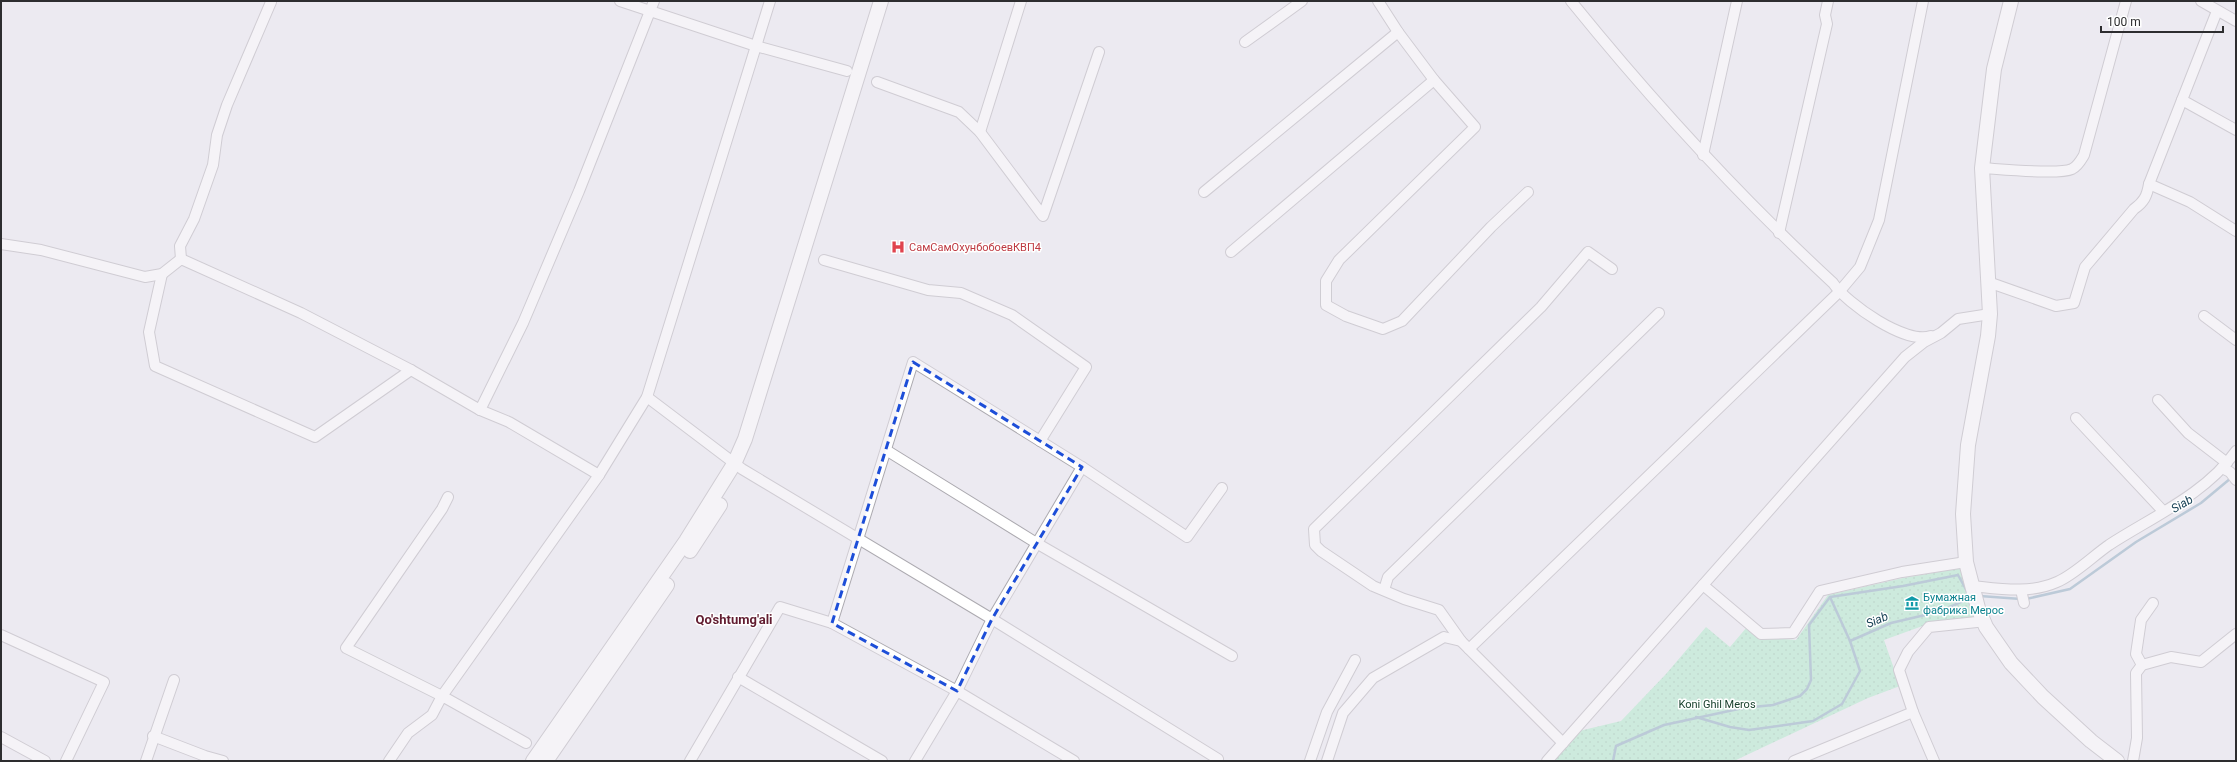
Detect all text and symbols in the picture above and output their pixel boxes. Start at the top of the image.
scale bar [2101,8,2223,34]
text: 100 m [2107,15,2141,29]
hospital icon: СамСамОхунбобоевКВП4 [890,239,906,255]
place label: СамСамОхунбобоевКВП4 [909,241,1041,254]
water label: Siab [2169,492,2196,516]
place label: Бумажная фабрика Мерос [1923,591,2004,617]
museum icon: Бумажная фабрика Мерос [1904,595,1920,611]
water label: Siab [1864,609,1891,631]
district label: Qo'shtumg'ali [695,612,773,627]
park label: Koni Ghil Meros [1678,698,1756,711]

